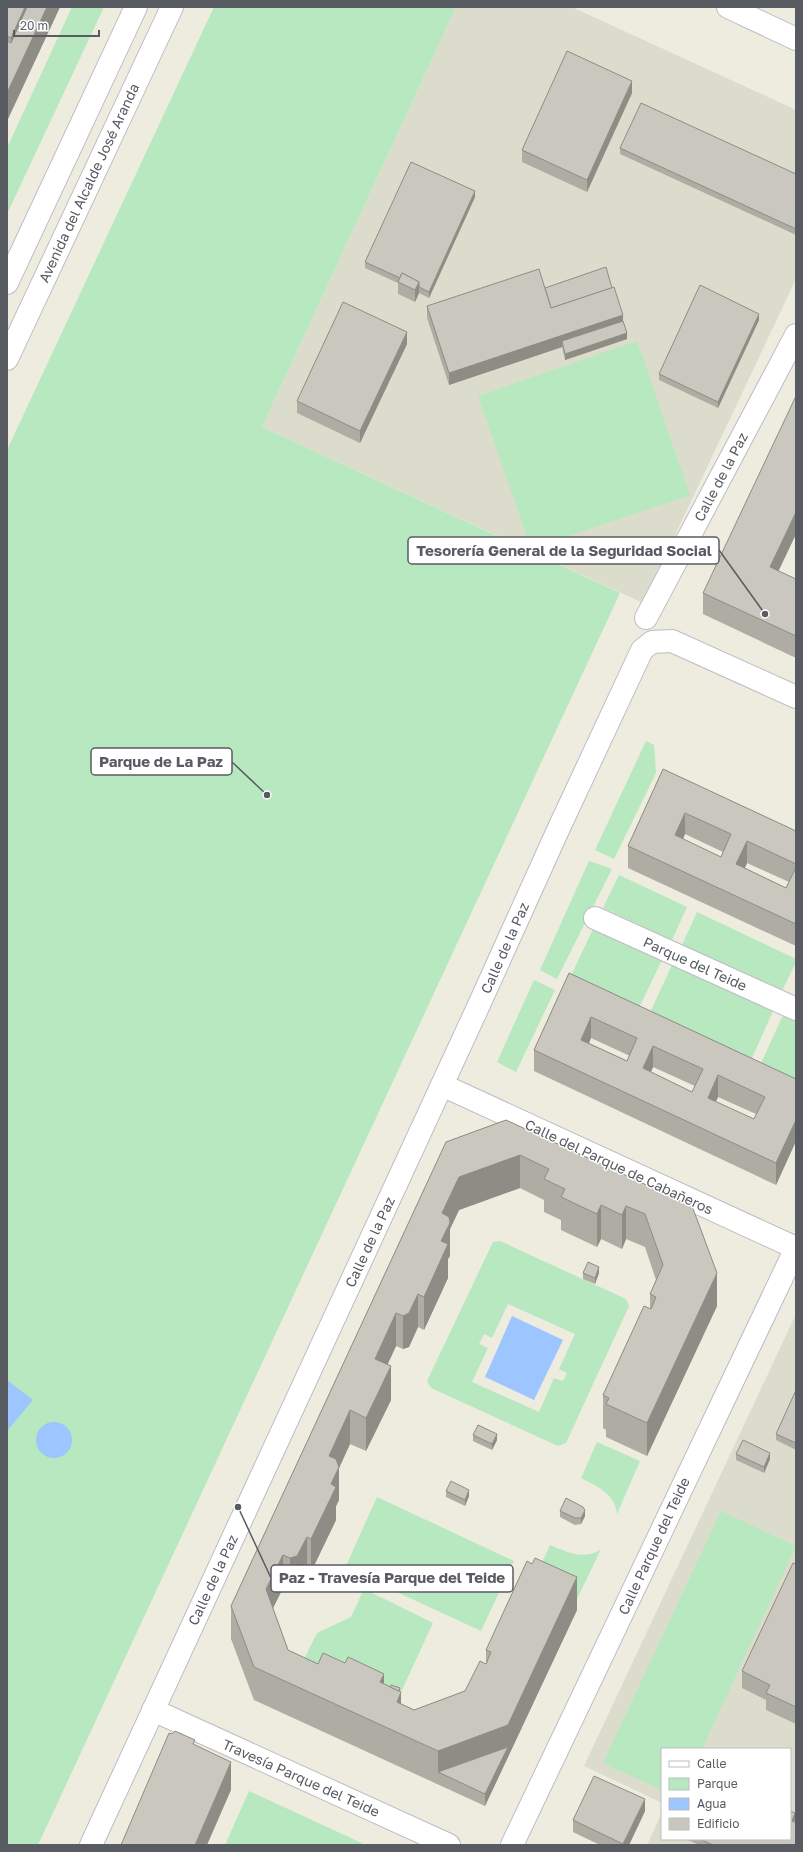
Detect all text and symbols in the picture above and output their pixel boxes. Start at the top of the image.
scale bar [14,12,99,38]
text: 20 m [20,18,48,33]
street label: Avenida del Alcalde José Aranda [35,80,142,285]
street label: Calle de la Paz [690,429,751,524]
callout: Tesorería General de la Seguridad Social [408,537,719,564]
text: Tesorería General de la Seguridad Social [416,541,712,559]
callout: Parque de La Paz [91,748,232,775]
text: Parque de La Paz [99,752,223,770]
street label: Calle de la Paz [477,900,532,996]
street label: Parque del Teide [641,933,750,994]
street label: Calle del Parque de Cabañeros [522,1115,716,1218]
street label: Calle de la Paz [341,1194,398,1290]
street label: Calle Parque del Teide [614,1474,693,1617]
street label: Calle de la Paz [184,1532,241,1628]
callout: Paz - Travesía Parque del Teide [271,1565,513,1592]
text: Paz - Travesía Parque del Teide [279,1568,505,1586]
street label: Travesía Parque del Teide [220,1735,382,1820]
legend [661,1748,791,1840]
text: Calle [697,1756,727,1771]
text: Parque [697,1776,738,1791]
text: Agua [697,1796,726,1811]
text: Edificio [697,1816,739,1831]

